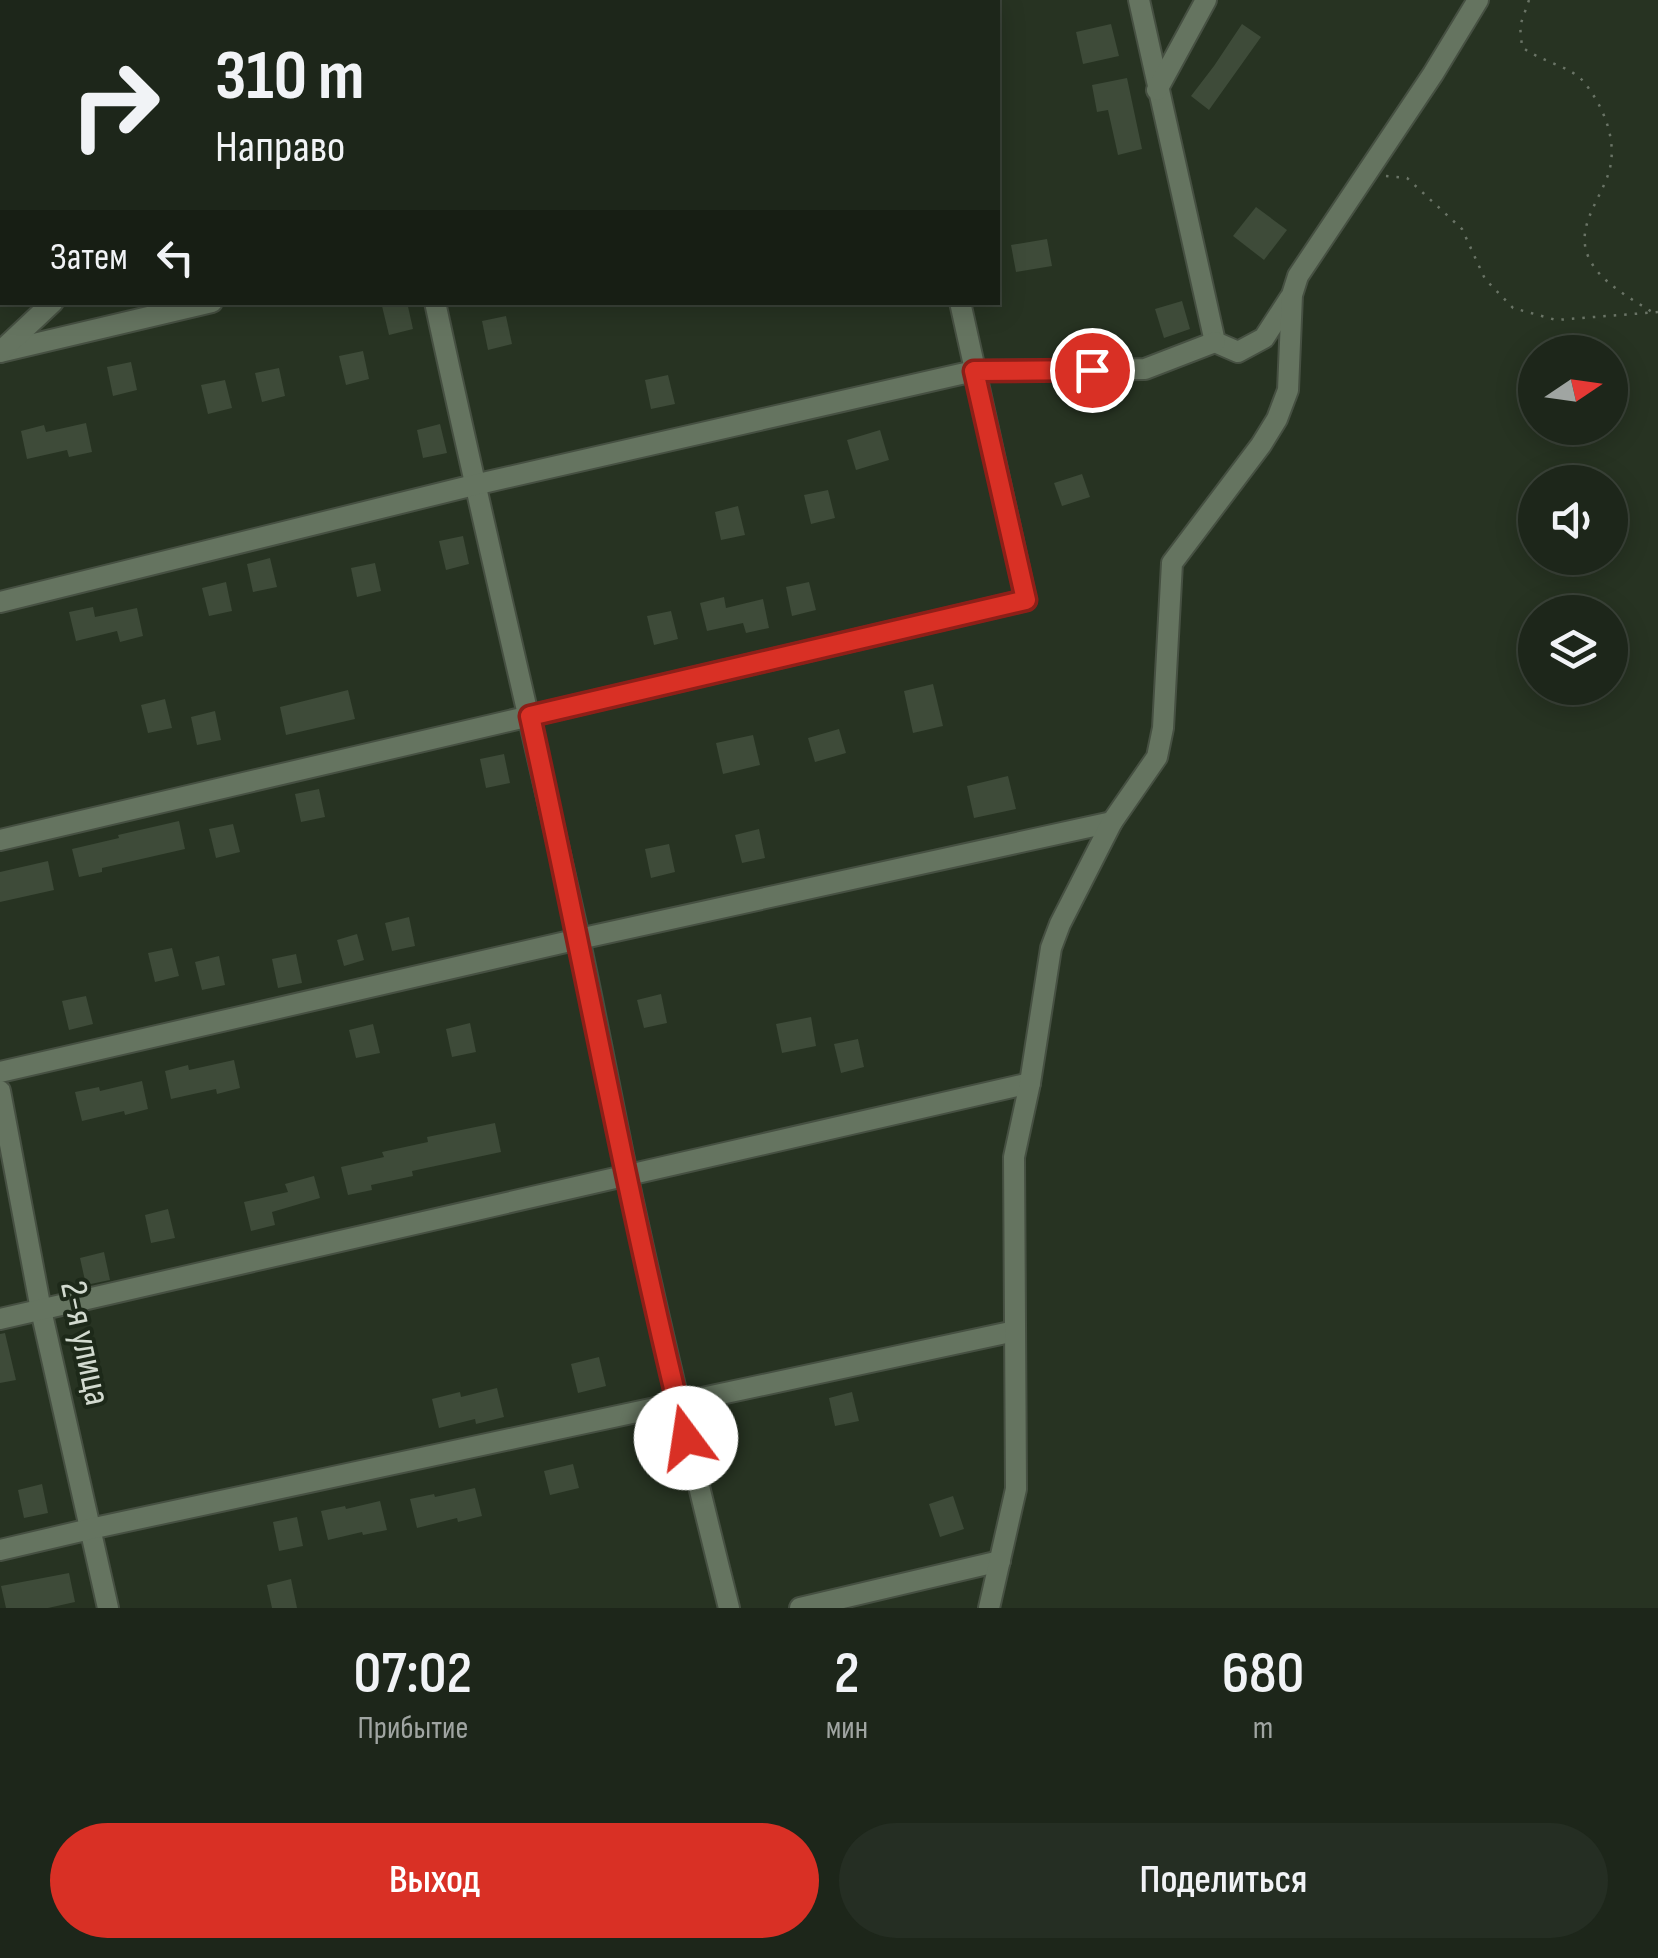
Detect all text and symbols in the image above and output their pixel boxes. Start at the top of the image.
text: 310 m [215,35,364,119]
icon: right [50,40,180,170]
text: Направо [215,120,345,175]
icon: left [148,230,203,285]
text: Затем [50,235,128,280]
pin [1050,328,1135,413]
north arrow [1518,335,1628,445]
map controls [1518,335,1628,705]
icon: arrive [1065,343,1120,398]
button: sound [1518,465,1628,575]
button: layers [1518,595,1628,705]
street label: 2-я улица [50,1277,120,1409]
position arrow [634,1386,738,1490]
text: 07:02 [354,1638,472,1710]
text: 2 [834,1638,860,1710]
text: 680 [1222,1638,1304,1710]
text: Прибытие [357,1709,468,1748]
text: мин [826,1709,868,1748]
text: m [1253,1709,1273,1748]
button: Выход [50,1823,819,1938]
button: Поделиться [839,1823,1608,1938]

